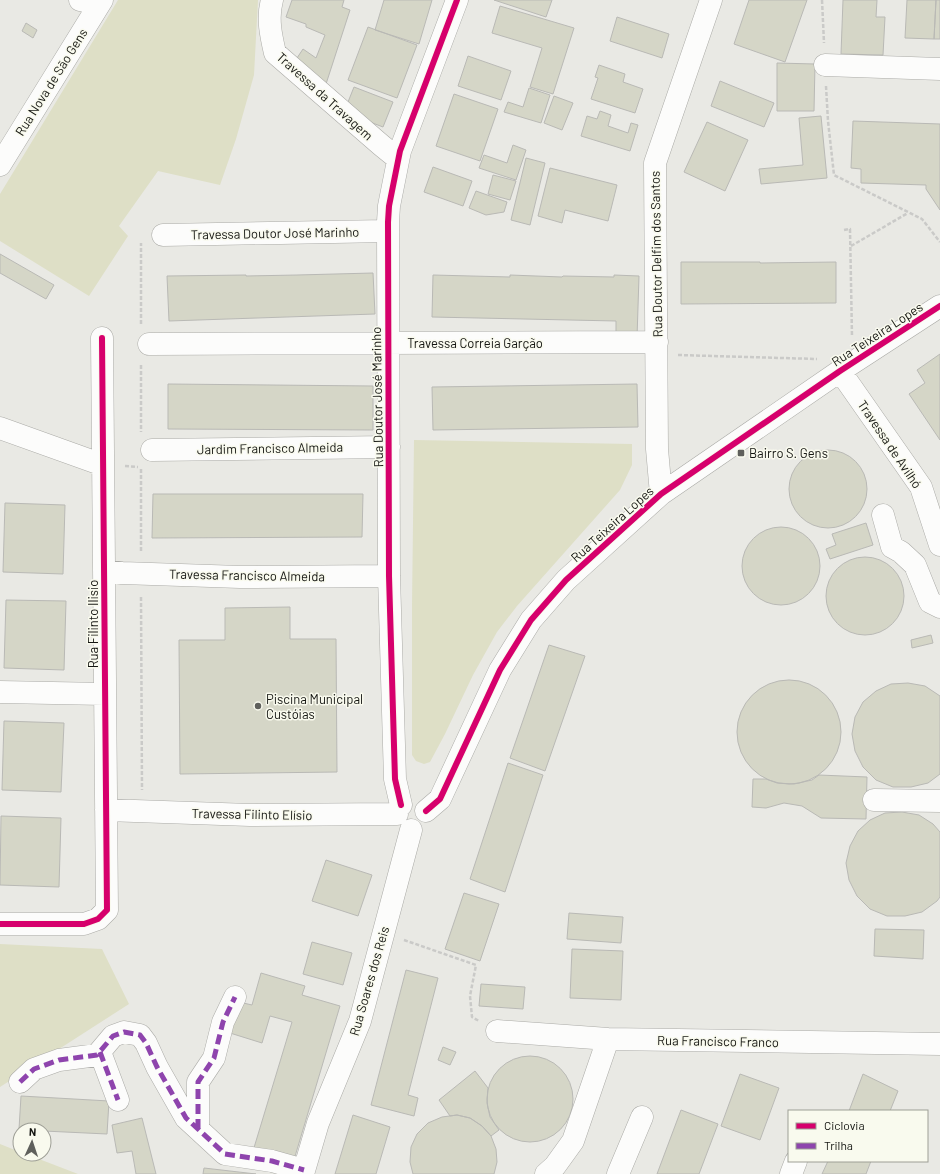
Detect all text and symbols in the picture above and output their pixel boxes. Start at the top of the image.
street label: Rua Nova de São Gens [11,25,91,139]
street label: Travessa da Travagem [274,49,376,143]
street label: Rua Doutor Delfim dos Santos [647,171,665,337]
street label: Travessa Doutor José Marinho [191,224,359,242]
street label: Rua Teixeira Lopes [828,299,926,369]
street label: Rua Doutor José Marinho [368,327,386,467]
street label: Travessa Correia Garção [407,335,543,351]
street label: Travessa de Avilhó [855,397,925,491]
street label: Jardim Francisco Almeida [197,439,343,457]
place label: Bairro S. Gens [749,445,828,461]
marker: Bairro S. Gens [736,448,746,458]
street label: Rua Teixeira Lopes [567,483,657,565]
street label: Travessa Francisco Almeida [169,566,325,584]
street label: Rua Filinto Ilisio [85,580,101,668]
place label: Piscina Municipal Custóias [266,691,363,722]
marker: Piscina Municipal Custóias [253,701,263,711]
street label: Travessa Filinto Elísio [191,805,313,823]
street label: Rua Soares dos Reis [346,924,392,1038]
street label: Rua Francisco Franco [657,1032,779,1050]
legend [788,1110,928,1162]
text: Ciclovia [824,1118,865,1132]
north arrow [12,1122,52,1162]
text: N [29,1125,37,1138]
text: Trilha [824,1138,853,1152]

